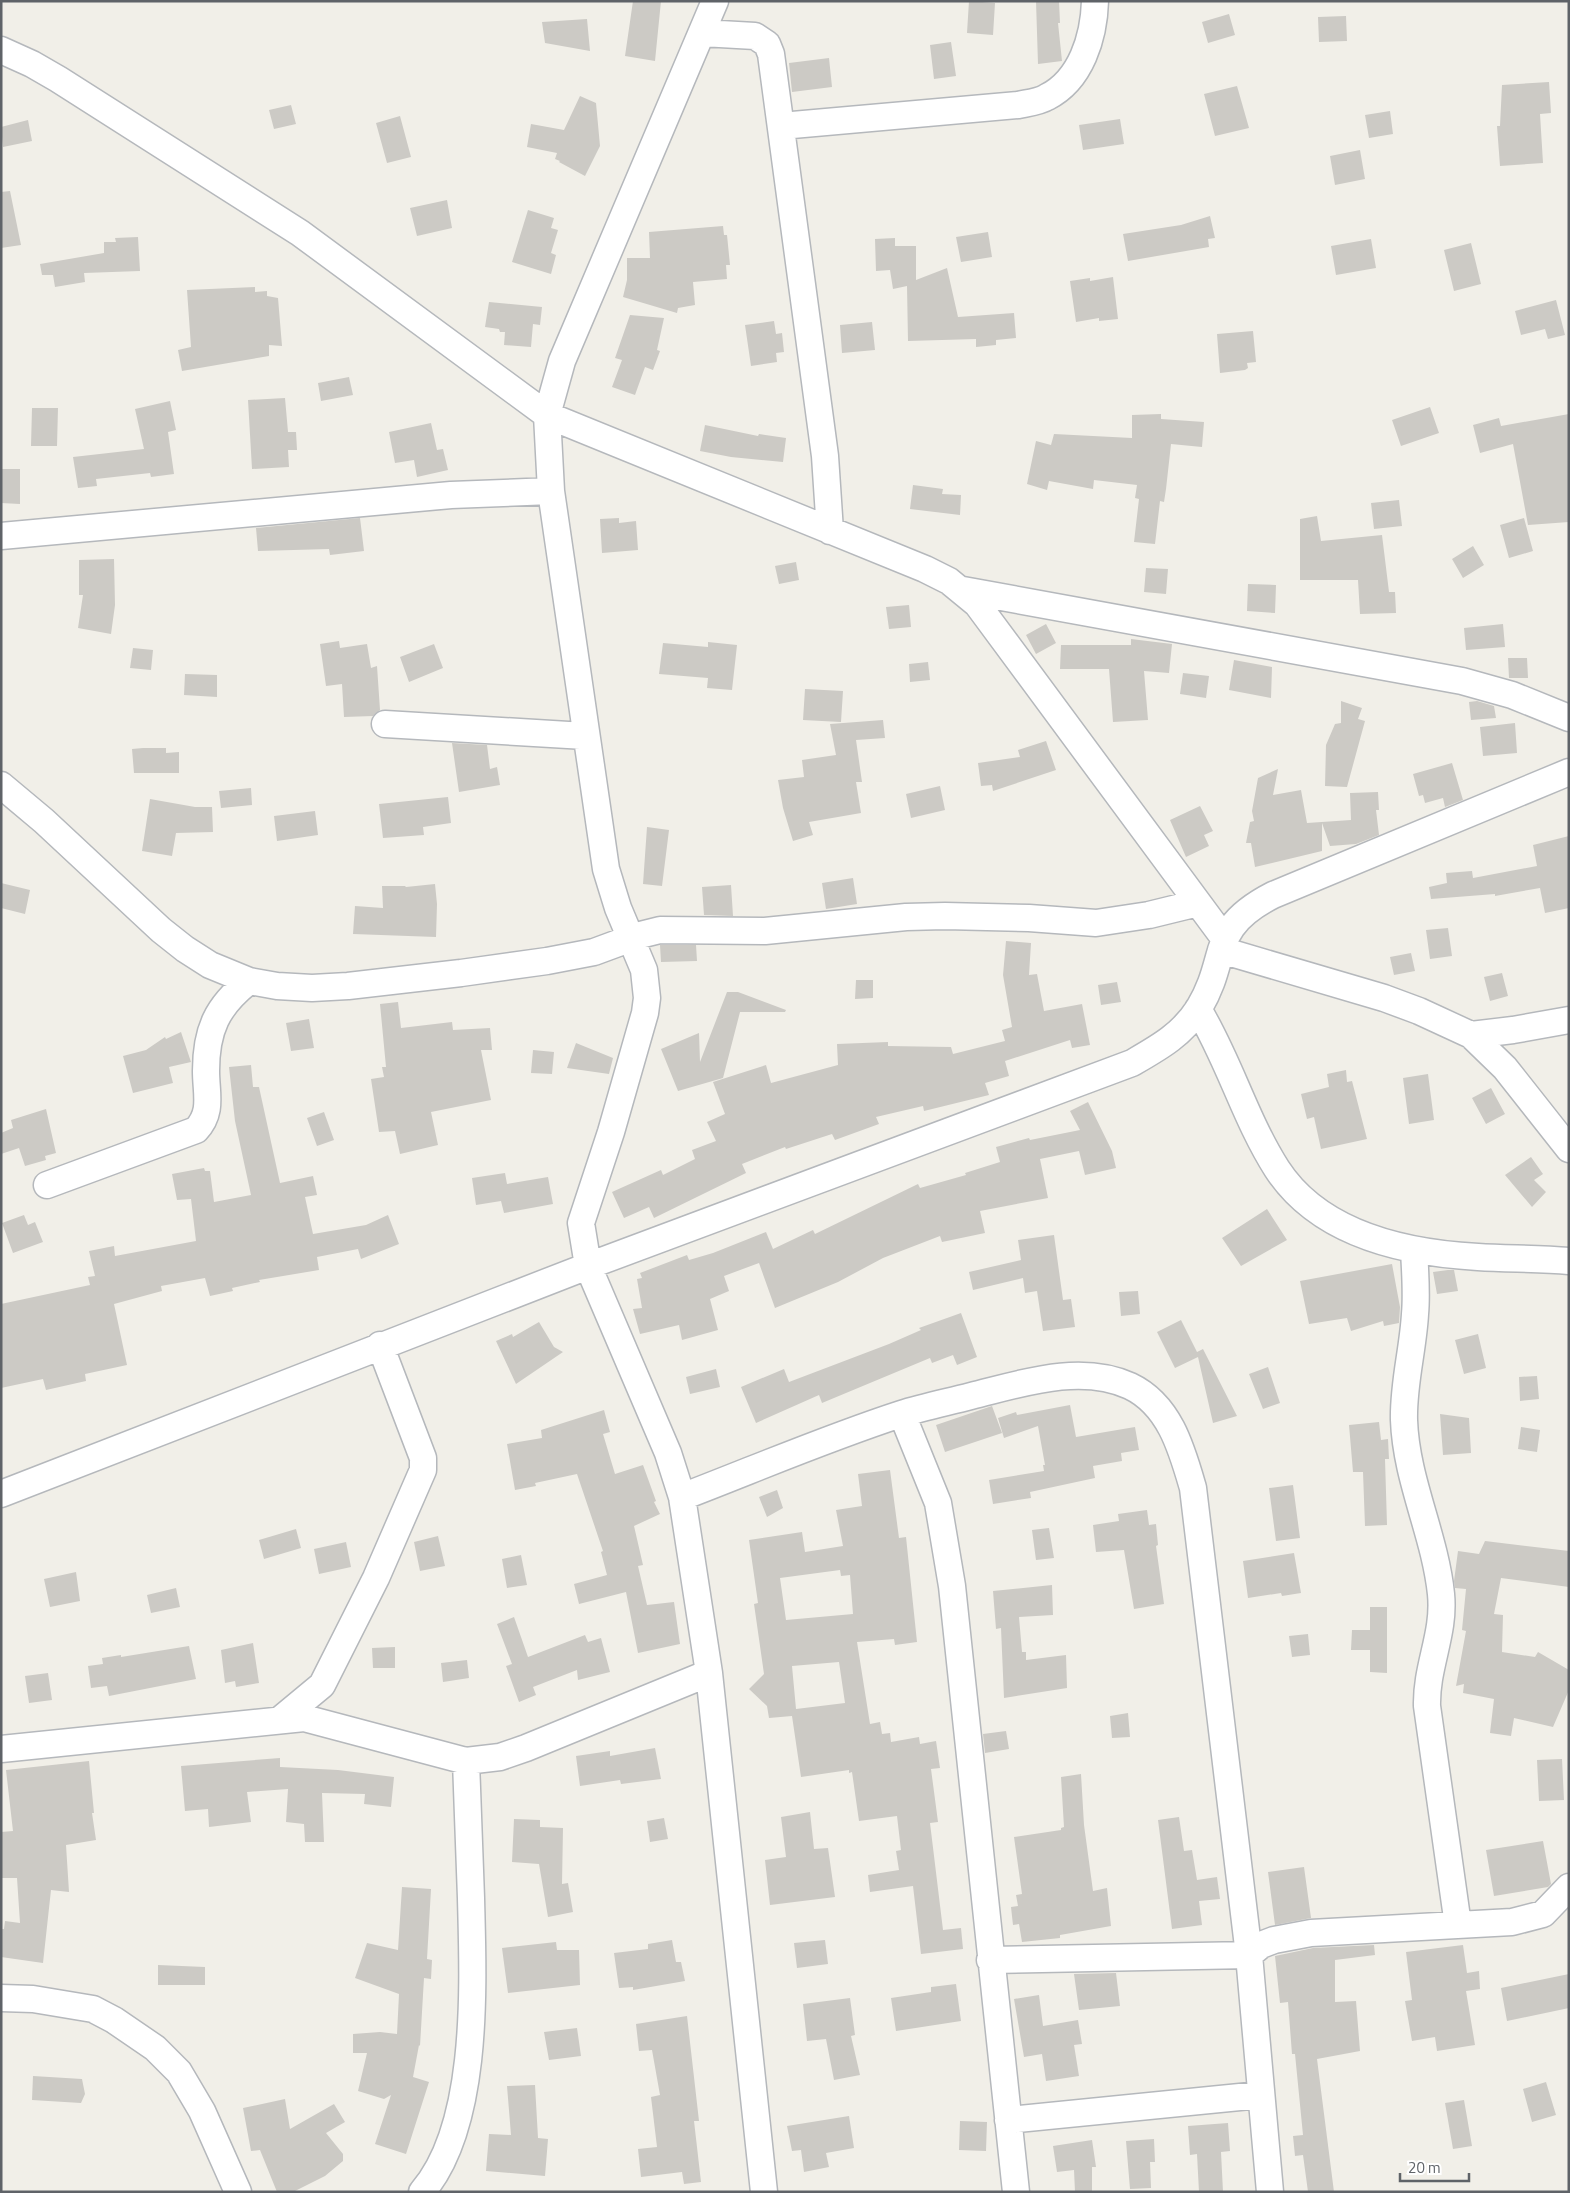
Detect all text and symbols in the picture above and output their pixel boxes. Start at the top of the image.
scale bar [1400,2150,1469,2182]
text: 20 m [1408,2156,1441,2179]

